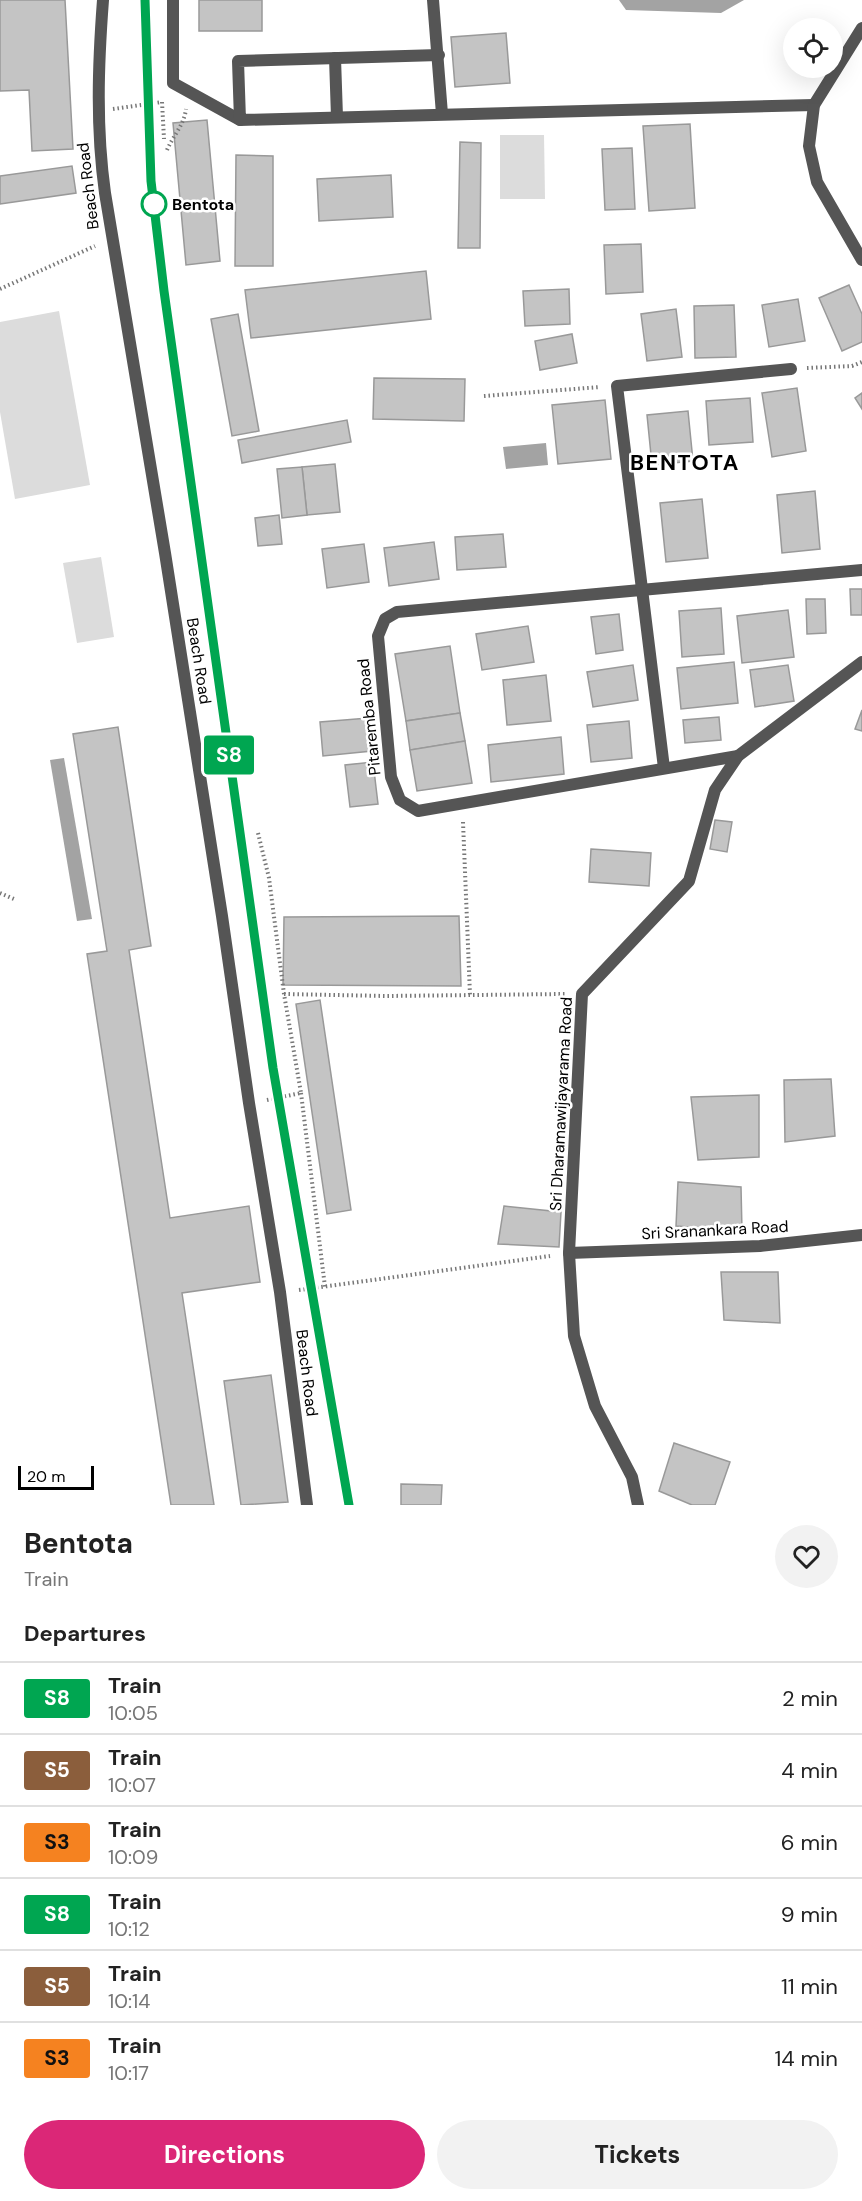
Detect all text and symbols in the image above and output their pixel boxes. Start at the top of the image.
map controls [783,18,843,78]
button: locate [783,18,843,78]
street label: Beach Road [72,141,104,231]
marker: Bentota [141,191,167,217]
place label: Bentota [172,194,234,215]
district label: BENTOTA [630,448,740,477]
street label: Beach Road [182,616,216,706]
street label: Pitaremba Road [352,658,386,776]
line badge: S8 [202,736,256,774]
text: S8 [216,741,242,769]
street label: Sri Dharamawijayarama Road [545,996,577,1212]
street label: Sri Sranankara Road [641,1216,789,1244]
street label: Beach Road [291,1328,323,1418]
scale bar [18,1463,94,1490]
text: 20 m [27,1466,66,1487]
text: Bentota [24,1525,133,1562]
button: heart [775,1525,838,1588]
text: Train [24,1566,69,1592]
text: Departures [24,1619,146,1648]
text: Train [108,1671,162,1700]
text: S8 [44,1684,70,1712]
text: 2 min [782,1684,838,1713]
text: 10:05 [108,1700,158,1726]
text: Train [108,1743,162,1772]
text: S5 [44,1756,70,1784]
text: 4 min [781,1756,838,1785]
text: 10:07 [108,1772,156,1798]
text: Train [108,1815,162,1844]
text: S3 [44,1828,70,1856]
text: 6 min [781,1828,838,1857]
text: 10:09 [108,1844,158,1870]
text: Train [108,1887,162,1916]
text: S8 [44,1900,70,1928]
text: 9 min [781,1900,838,1929]
text: 10:12 [108,1916,150,1942]
text: Train [108,1959,162,1988]
text: S5 [44,1972,70,2000]
text: 11 min [781,1972,838,2001]
text: 10:14 [108,1988,150,2014]
text: Train [108,2031,162,2060]
text: S3 [44,2044,70,2072]
text: 14 min [774,2044,838,2073]
text: 10:17 [108,2060,149,2086]
button: Directions [24,2120,425,2189]
button: Tickets [437,2120,838,2189]

